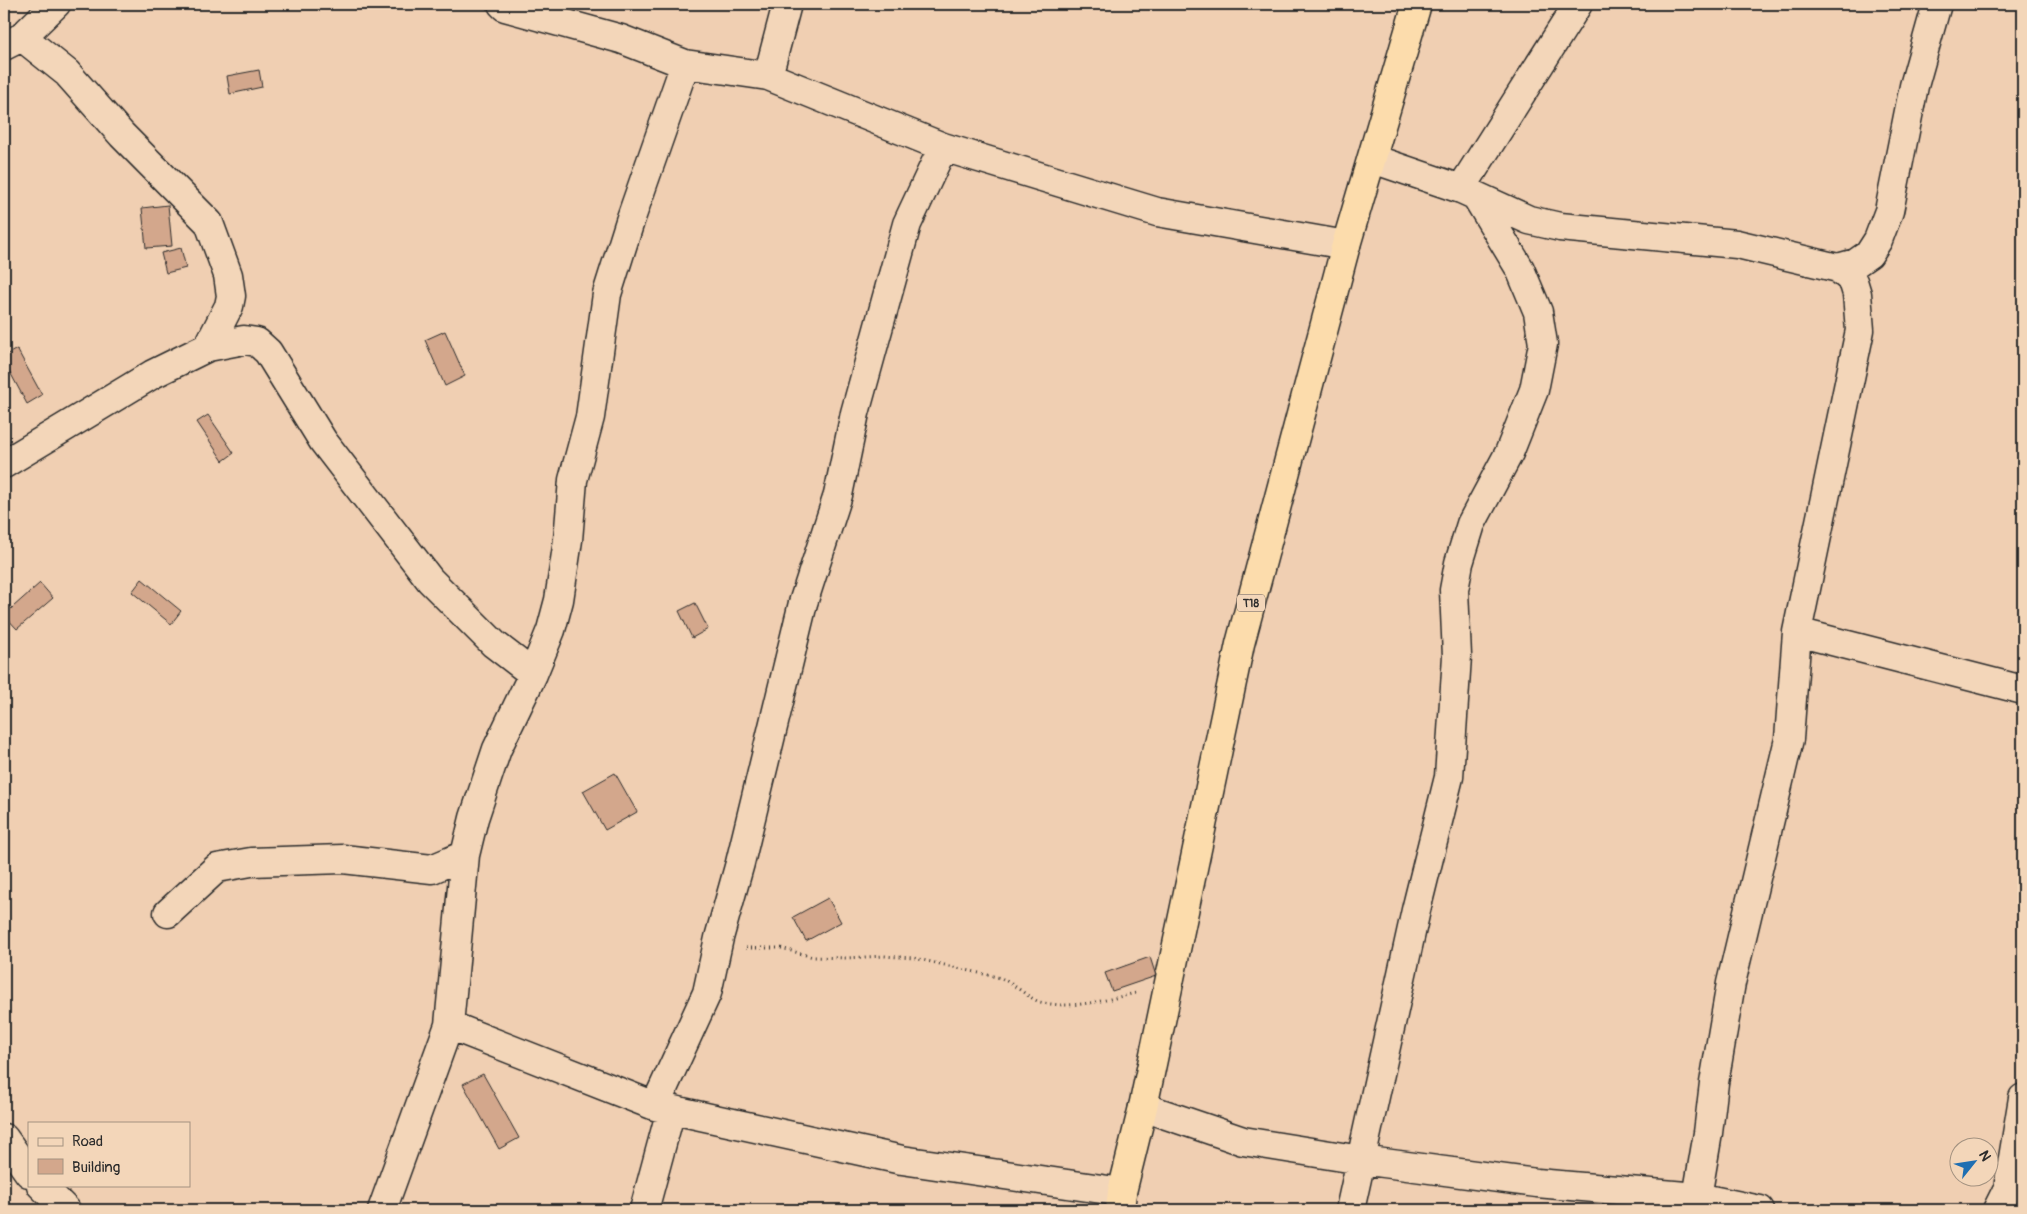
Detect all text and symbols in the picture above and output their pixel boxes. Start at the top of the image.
road number: T18 [1237,594,1265,612]
legend [28,1122,190,1186]
text: Road [72,1132,103,1151]
north arrow [1950,1136,2000,1186]
text: N [1975,1147,1995,1164]
text: Building [72,1158,120,1177]

